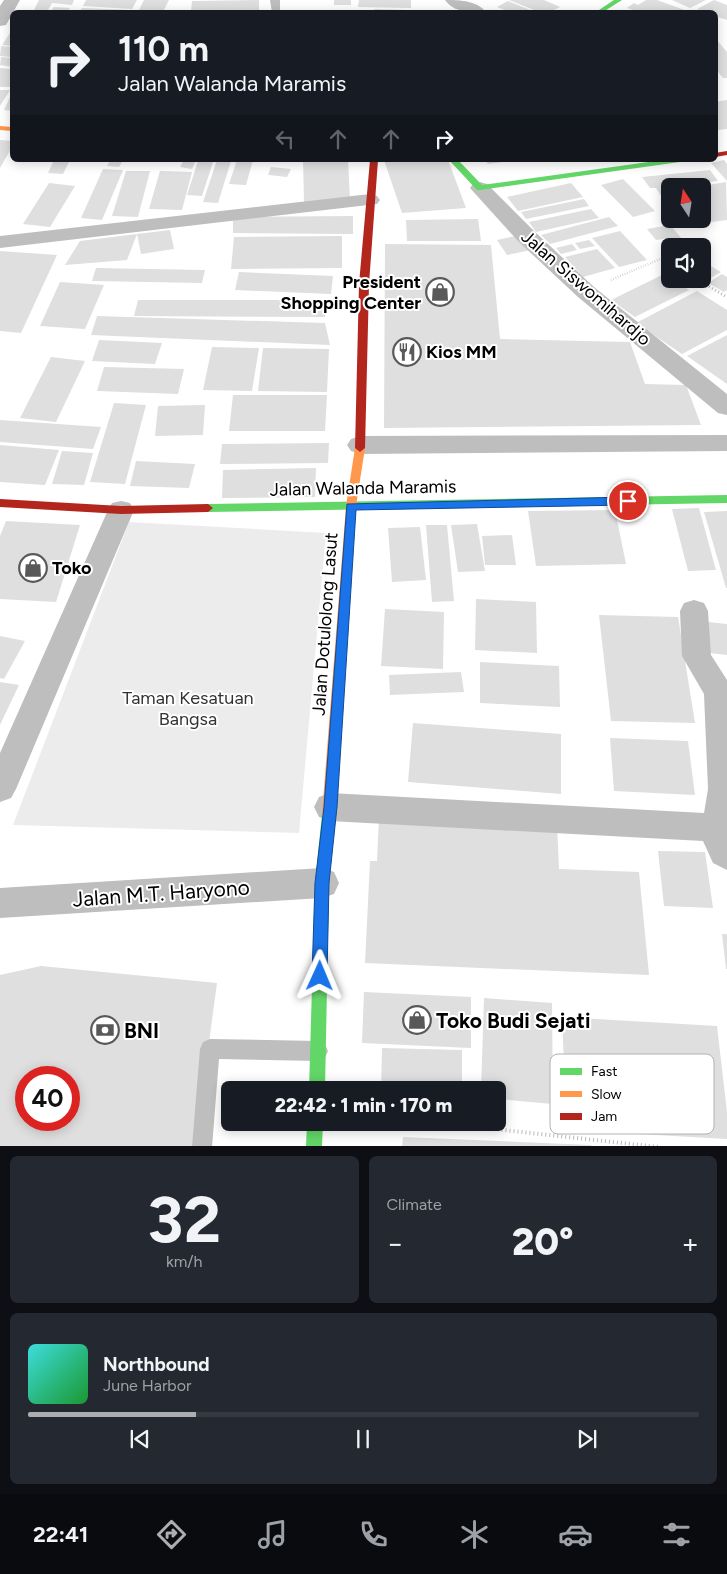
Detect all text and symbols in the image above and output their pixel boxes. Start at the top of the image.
text: 110 m [118,28,209,70]
icon: right [35,30,100,95]
text: Jalan Walanda Maramis [118,70,346,97]
icon: left [271,125,299,153]
icon: ahead [324,125,352,153]
icon: ahead [377,125,405,153]
icon: right [430,125,458,153]
north arrow [661,178,711,228]
map controls [661,178,711,288]
street label: Jalan Siswomihardjo [517,226,655,350]
button: sound [661,238,711,288]
place label: President Shopping Center [281,271,421,314]
shop icon: President Shopping Center [425,277,455,307]
restaurant icon: Kios MM [392,337,422,367]
place label: Kios MM [426,341,497,363]
street label: Jalan Walanda Maramis [269,475,457,501]
pin [607,480,649,522]
icon: arrive [614,487,642,515]
street label: Jalan Dotulolong Lasut [308,532,342,716]
shop icon: Toko [18,553,48,583]
place label: Toko [52,557,91,579]
park label: Taman Kesatuan Bangsa [122,687,254,730]
street label: Jalan M.T. Haryono [72,874,250,912]
position arrow [293,949,345,1001]
shop icon: Toko Budi Sejati [402,1005,432,1035]
place label: Toko Budi Sejati [436,1008,590,1033]
bank icon: BNI [90,1015,120,1045]
place label: BNI [124,1018,159,1043]
legend [550,1054,714,1134]
text: Fast [591,1063,617,1080]
speed limit sign: 40 [15,1066,80,1131]
text: Slow [591,1086,622,1103]
text: 22:42 · 1 min · 170 m [275,1094,452,1117]
text: Jam [591,1108,617,1125]
text: 32 [147,1180,221,1258]
text: Climate [387,1195,442,1214]
text: 20° [512,1219,574,1265]
text: − [387,1226,404,1260]
text: + [682,1226,699,1260]
text: km/h [166,1252,203,1271]
text: Northbound [103,1353,210,1376]
text: June Harbor [103,1376,191,1395]
icon: previous [126,1425,154,1453]
icon: pause [349,1425,377,1453]
icon: next [573,1425,601,1453]
icon: directions [154,1517,189,1552]
icon: music [255,1517,290,1552]
icon: phone [356,1517,391,1552]
icon: climate [457,1517,492,1552]
icon: car [558,1517,593,1552]
icon: filters [659,1517,694,1552]
text: 22:41 [33,1521,88,1548]

